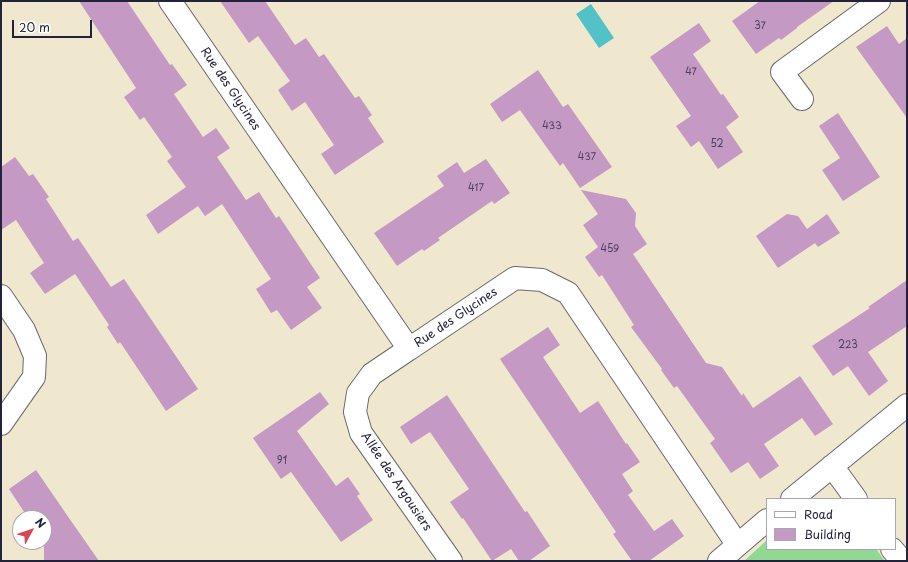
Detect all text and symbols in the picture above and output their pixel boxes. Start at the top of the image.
scale bar [14,12,94,38]
text: 20 m [19,18,50,36]
house number: 37 [754,20,766,32]
street label: Rue des Glycines [197,45,263,133]
house number: 47 [685,66,697,78]
house number: 433 [542,120,562,132]
house number: 52 [710,138,724,150]
house number: 437 [578,151,596,163]
house number: 417 [468,182,484,194]
house number: 459 [601,243,619,255]
street label: Rue des Glycines [412,285,500,351]
house number: 223 [838,339,858,351]
street label: Allée des Argousiers [358,430,434,534]
house number: 91 [277,455,287,467]
legend [766,498,896,550]
text: Road [804,505,833,523]
north arrow [12,510,52,550]
text: N [31,514,50,531]
text: Building [804,525,851,543]

